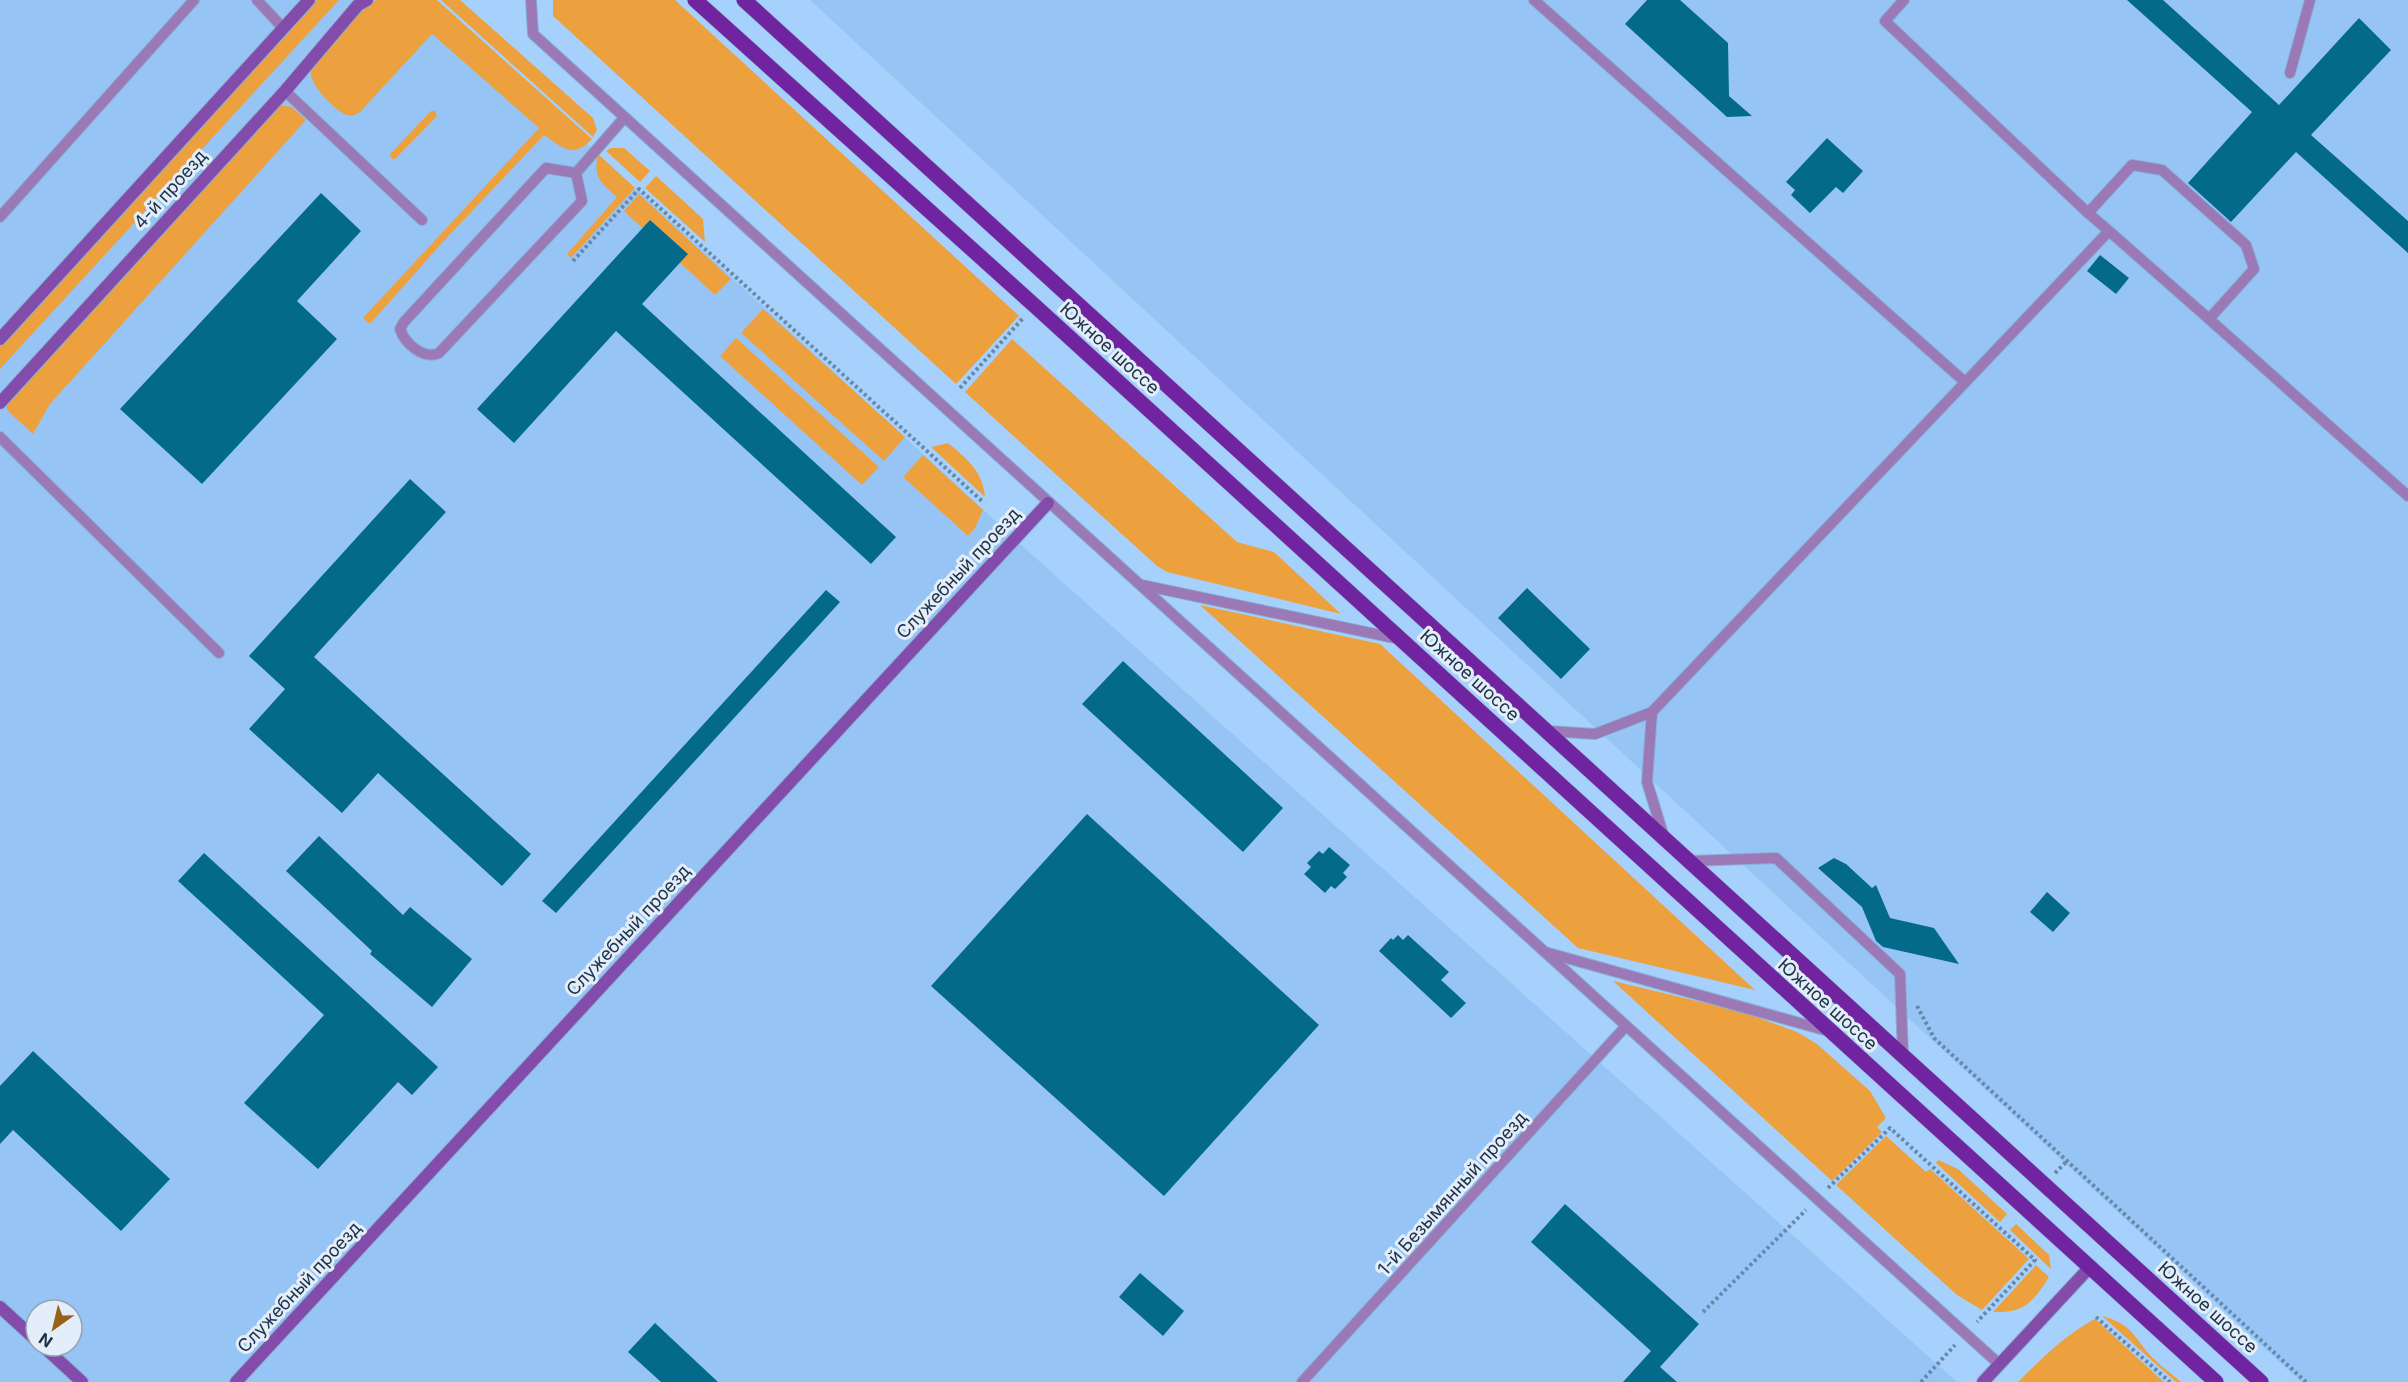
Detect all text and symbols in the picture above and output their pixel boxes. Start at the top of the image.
street label: 4-й проезд [129,145,211,233]
street label: Южное шоссе [1056,298,1164,398]
street label: Служебный проезд [892,503,1024,643]
street label: Южное шоссе [1416,625,1524,725]
street label: Служебный проезд [562,860,694,1000]
street label: Южное шоссе [1774,954,1882,1054]
street label: 1-й Безымянный проезд [1373,1107,1531,1279]
street label: Служебный проезд [233,1217,365,1357]
street label: Южное шоссе [2154,1257,2262,1357]
north arrow [24,1298,84,1358]
text: N [35,1329,56,1352]

